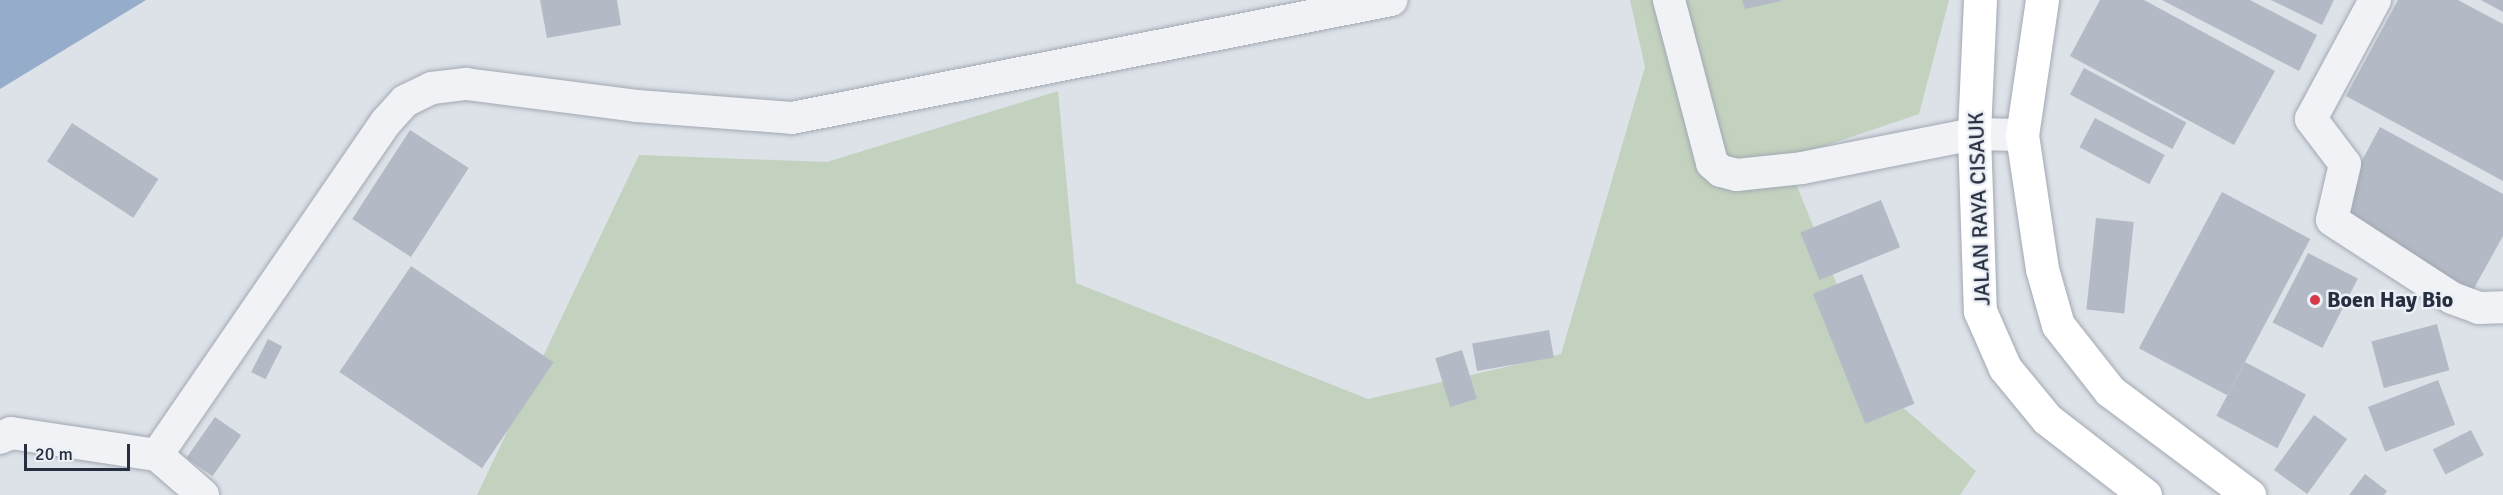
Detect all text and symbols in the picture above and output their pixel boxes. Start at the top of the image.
street label: JALAN RAYA CISAUK [1962,112,1996,306]
place label: Boen Hay Bio [2327,287,2453,313]
marker: Boen Hay Bio [2308,293,2322,307]
scale bar [27,432,134,470]
text: 20 m [35,443,73,465]

